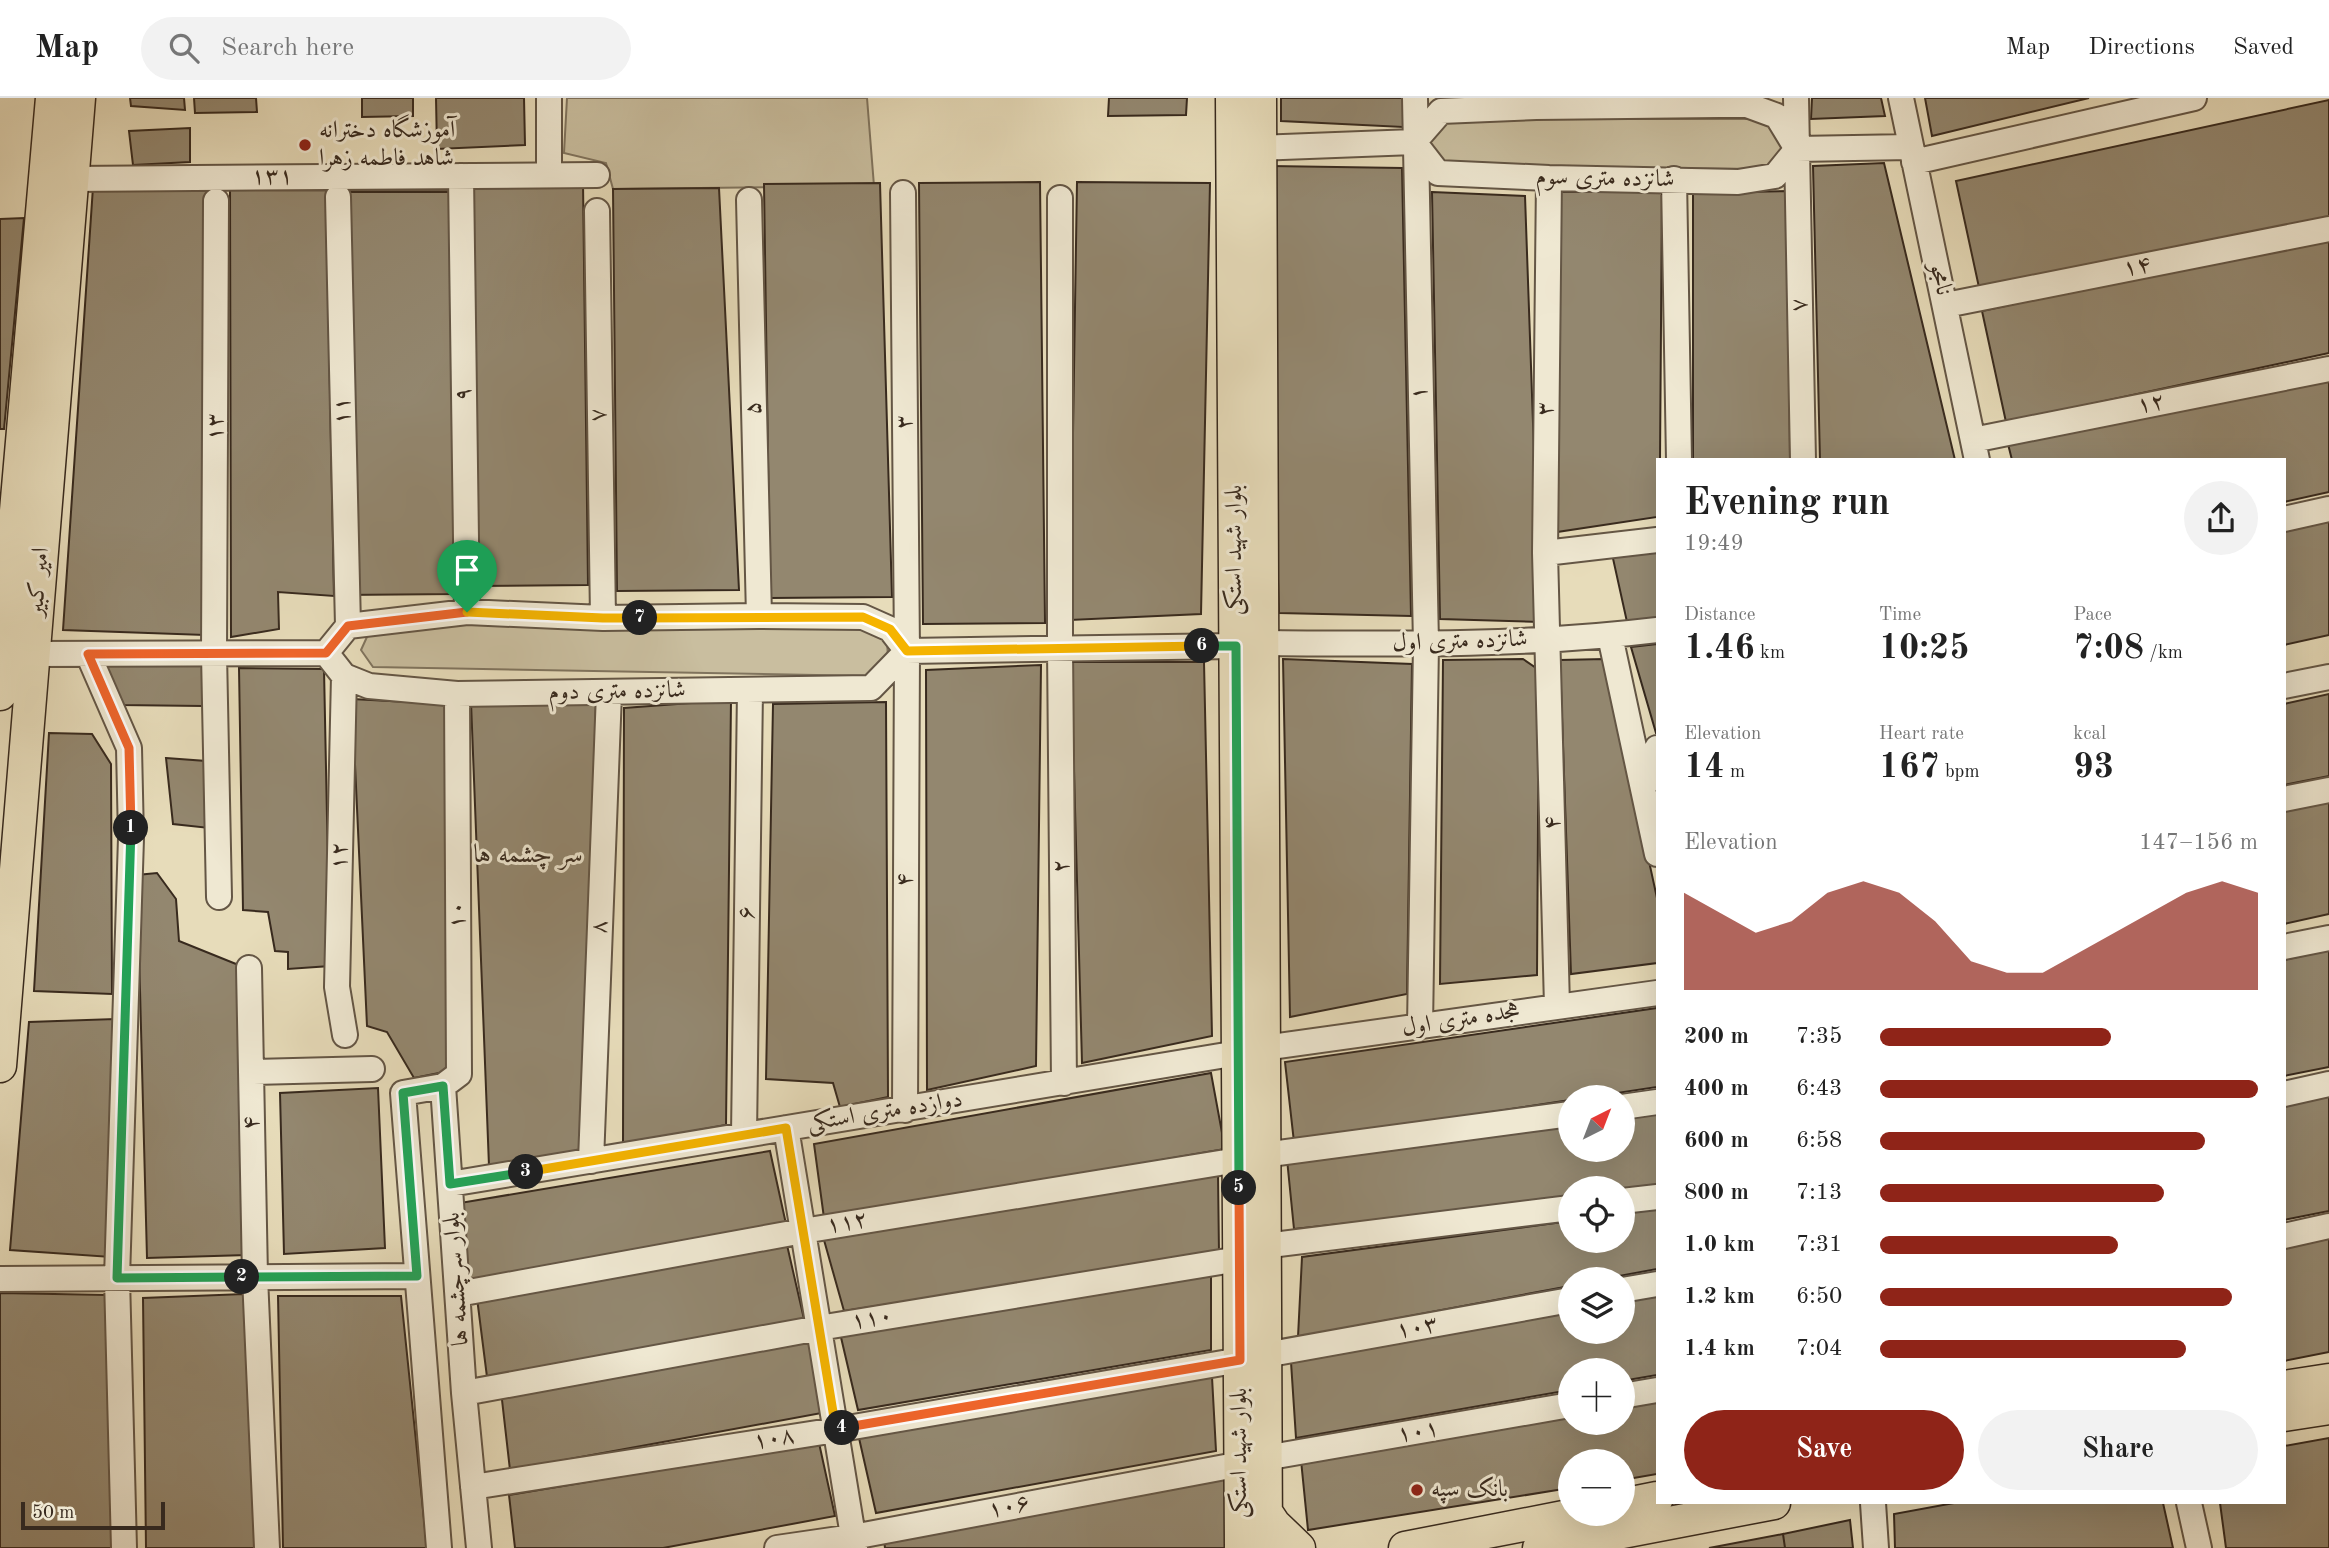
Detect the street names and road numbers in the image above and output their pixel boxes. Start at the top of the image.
street label: ۱۳۱ [251,165,293,189]
street label: شانزده متری سوم [1535,166,1675,199]
street label: ۱۴ [2121,253,2153,281]
street label: نامجو [1923,258,1955,298]
street label: ۷ [1788,298,1812,312]
street label: ۱ [1408,386,1432,400]
street label: ۹ [452,387,476,401]
street label: ۱۲ [2135,390,2167,418]
street label: ۱۱ [331,397,355,425]
street label: ۵ [742,401,766,415]
street label: ۳ [1534,402,1558,416]
street label: ۷ [587,408,611,422]
street label: ۱۳ [204,413,228,441]
street label: ۳ [893,415,917,429]
street label: بلوار شهید استکی [1222,485,1249,615]
street label: امیر کبیر [23,546,54,621]
street label: شانزده متری اول [1392,628,1528,656]
street label: شانزده متری دوم [548,679,686,712]
street label: ۴ [1541,816,1565,830]
street label: ۱۲ [328,842,352,870]
street label: ۲ [1050,859,1074,873]
street label: ۴ [894,873,918,887]
street label: ۱۰ [446,901,470,929]
street label: ۶ [735,906,759,920]
street label: ۸ [588,920,612,934]
street label: هجده متری اول [1400,999,1522,1041]
street label: دوازده متری استکی [806,1087,965,1138]
street label: ۴ [240,1116,264,1130]
street label: ۱۱۲ [824,1208,870,1238]
street label: بلوار سرچشمه ها [440,1211,476,1347]
street label: ۱۱۰ [849,1304,895,1334]
street label: ۱۰۳ [1394,1313,1440,1343]
street label: بلوار شهید استکی [1227,1388,1254,1518]
street label: ۱۰۱ [1395,1417,1441,1447]
street label: ۱۰۸ [751,1424,797,1454]
street label: ۱۰۶ [986,1491,1032,1523]

